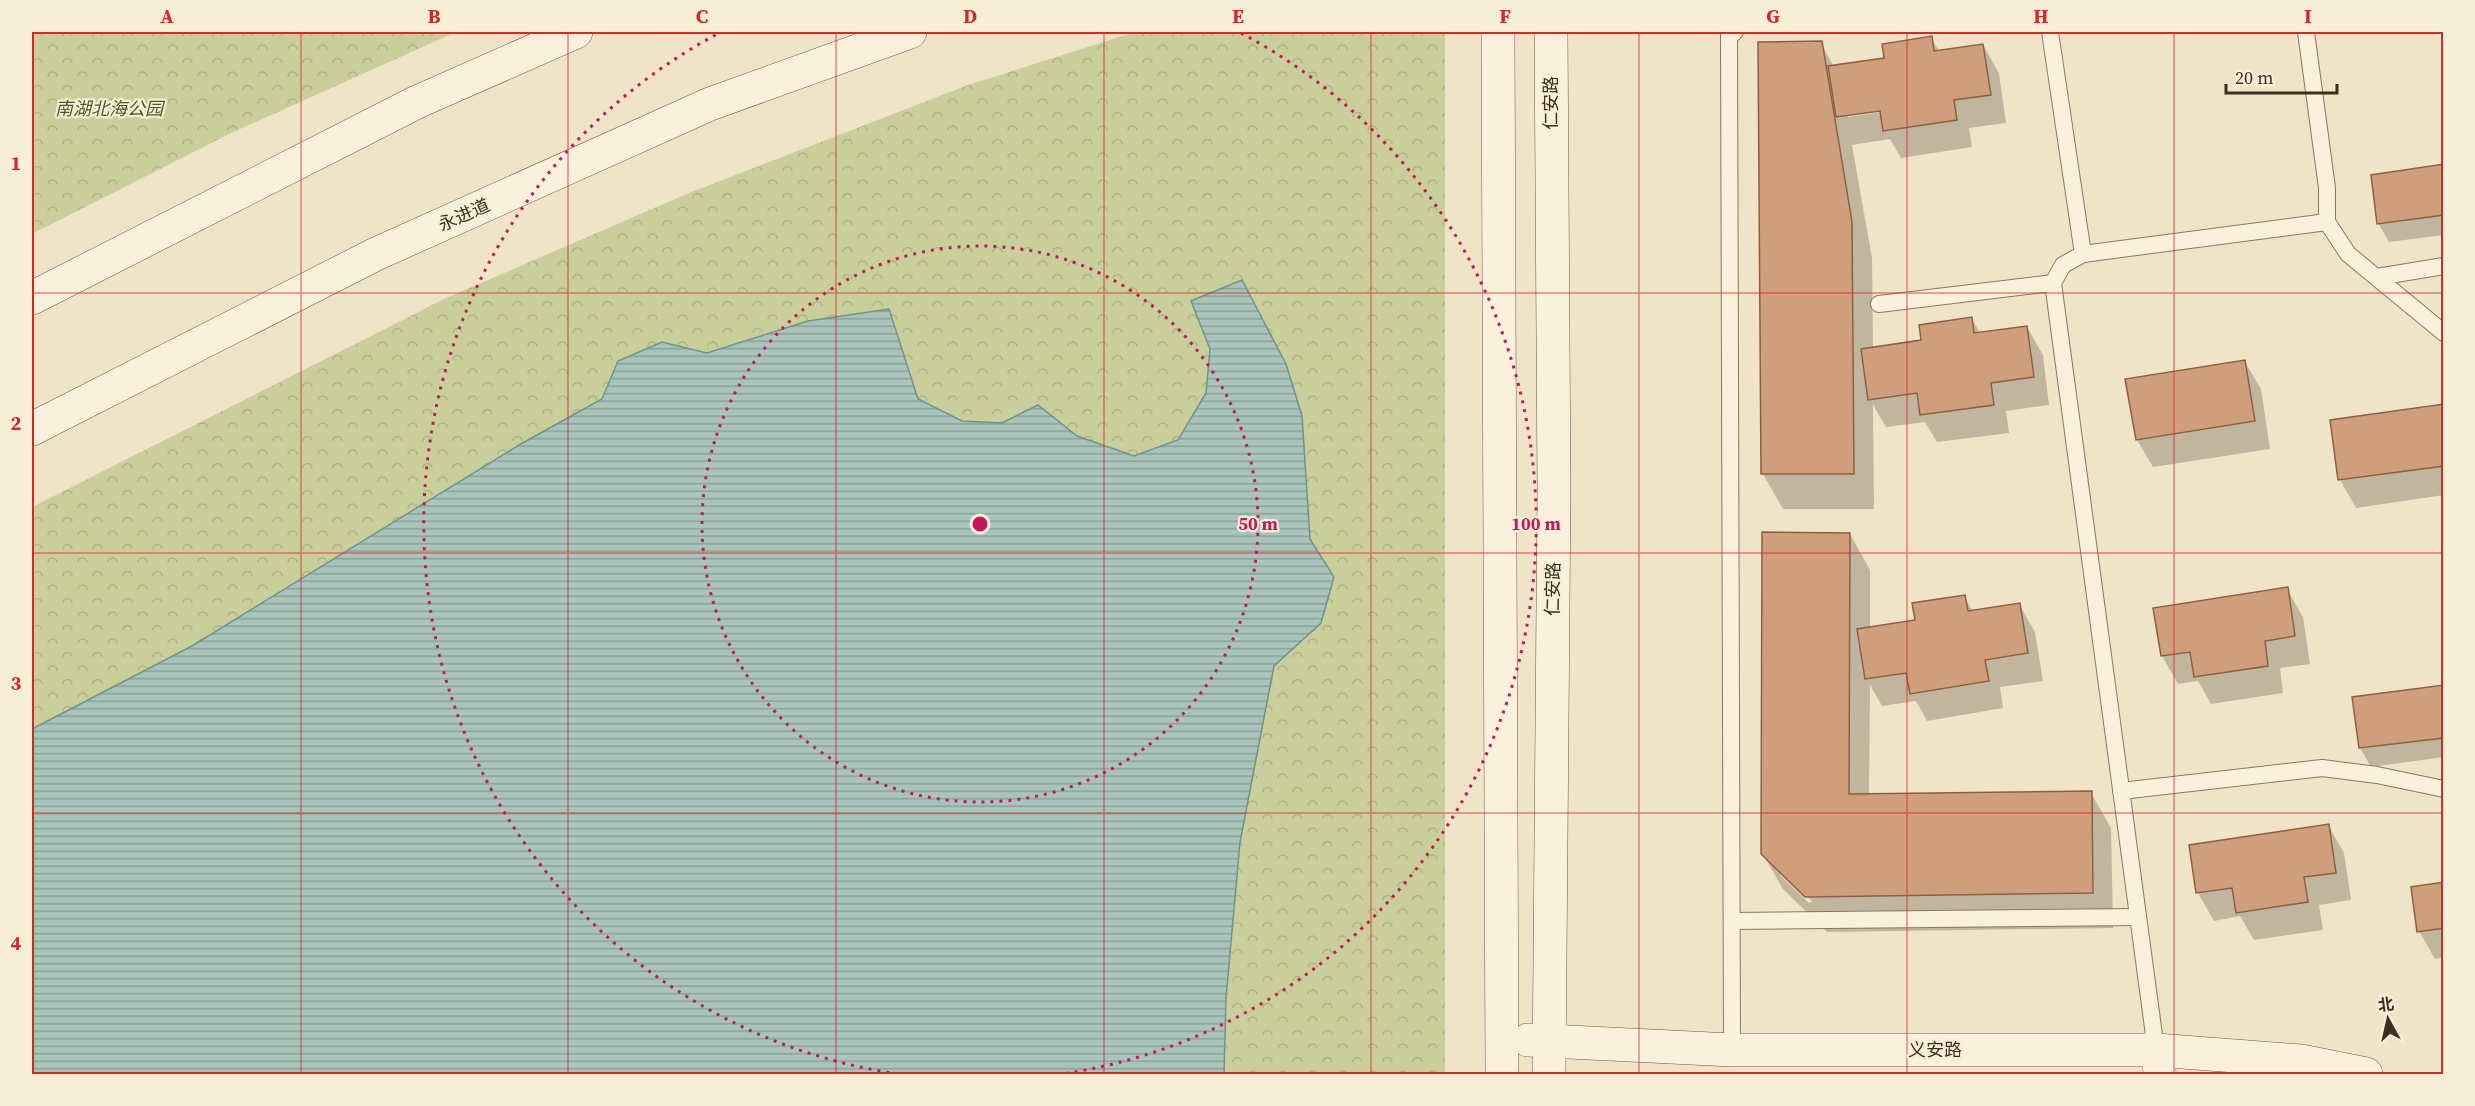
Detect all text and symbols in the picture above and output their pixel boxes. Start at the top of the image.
text: A [160,2,174,30]
text: B [427,2,441,30]
text: C [696,2,708,30]
text: D [963,2,977,30]
text: E [1232,2,1244,30]
text: F [1499,2,1511,30]
text: G [1766,2,1780,30]
text: H [2033,2,2049,30]
text: I [2304,2,2312,30]
scale bar [2226,57,2337,95]
text: 20 m [2235,65,2273,90]
street label: 仁安路 [1538,76,1563,130]
park label: 南湖北海公园 [55,96,166,121]
text: 1 [11,149,21,177]
street label: 永进道 [434,192,494,237]
text: 2 [11,409,22,437]
text: 50 m [1238,511,1278,536]
text: 100 m [1511,511,1561,536]
centre of rings [970,514,990,534]
street label: 仁安路 [1540,562,1565,616]
text: 3 [11,669,22,697]
text: 4 [11,929,22,957]
north arrow [2358,989,2418,1049]
text: 北 [2376,992,2395,1016]
street label: 义安路 [1908,1037,1962,1062]

